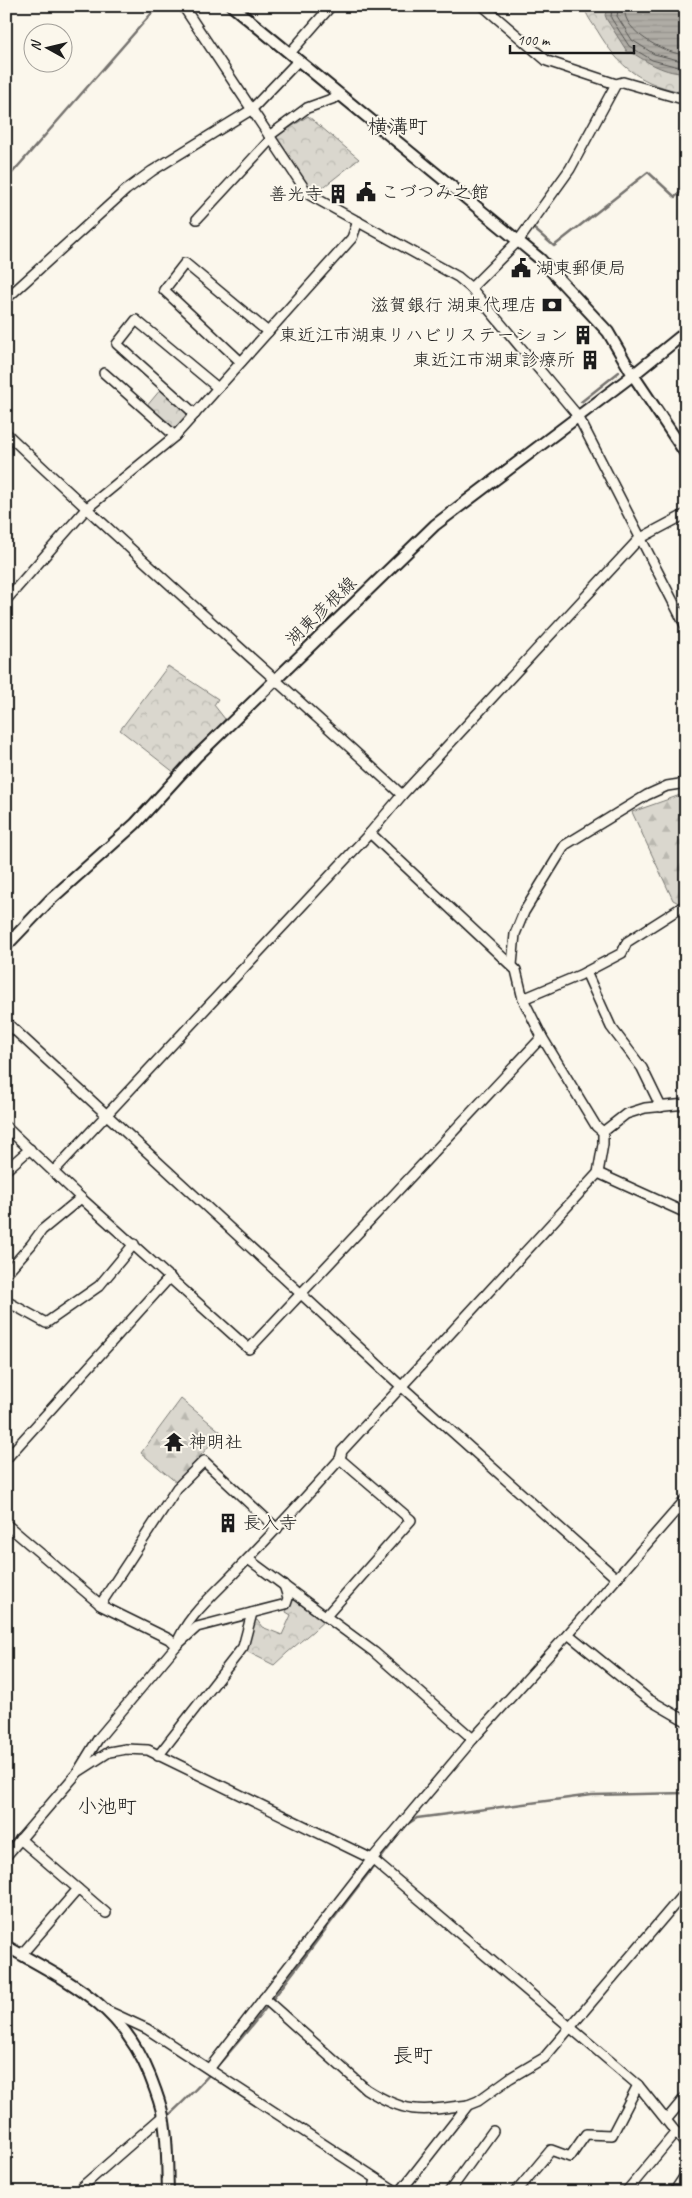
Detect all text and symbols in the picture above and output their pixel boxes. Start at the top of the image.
north arrow [22,22,72,72]
scale bar [510,22,633,54]
text: 100 m [517,31,551,50]
text: N [27,38,45,52]
district label: 横溝町 [368,114,428,139]
public building icon: こづつみ之館 [355,181,377,203]
place label: こづつみ之館 [381,181,489,203]
place label: 善光寺 [269,183,323,205]
building icon: 善光寺 [327,183,349,205]
public building icon: 湖東郵便局 [510,257,532,279]
place label: 湖東郵便局 [536,257,626,279]
place label: 滋賀銀行 湖東代理店 [371,294,537,316]
bank icon: 滋賀銀行 湖東代理店 [541,294,563,316]
place label: 東近江市湖東リハビリステーション [279,324,568,346]
building icon: 東近江市湖東リハビリステーション [572,324,594,346]
place label: 東近江市湖東診療所 [413,349,575,371]
building icon: 東近江市湖東診療所 [579,349,601,371]
street label: 湖東彦根線 [281,572,361,650]
temple icon: 神明社 [163,1431,185,1453]
place label: 神明社 [189,1431,243,1453]
building icon: 長入寺 [217,1512,239,1534]
place label: 長入寺 [243,1512,297,1534]
district label: 小池町 [77,1794,137,1819]
district label: 長町 [393,2043,433,2068]

